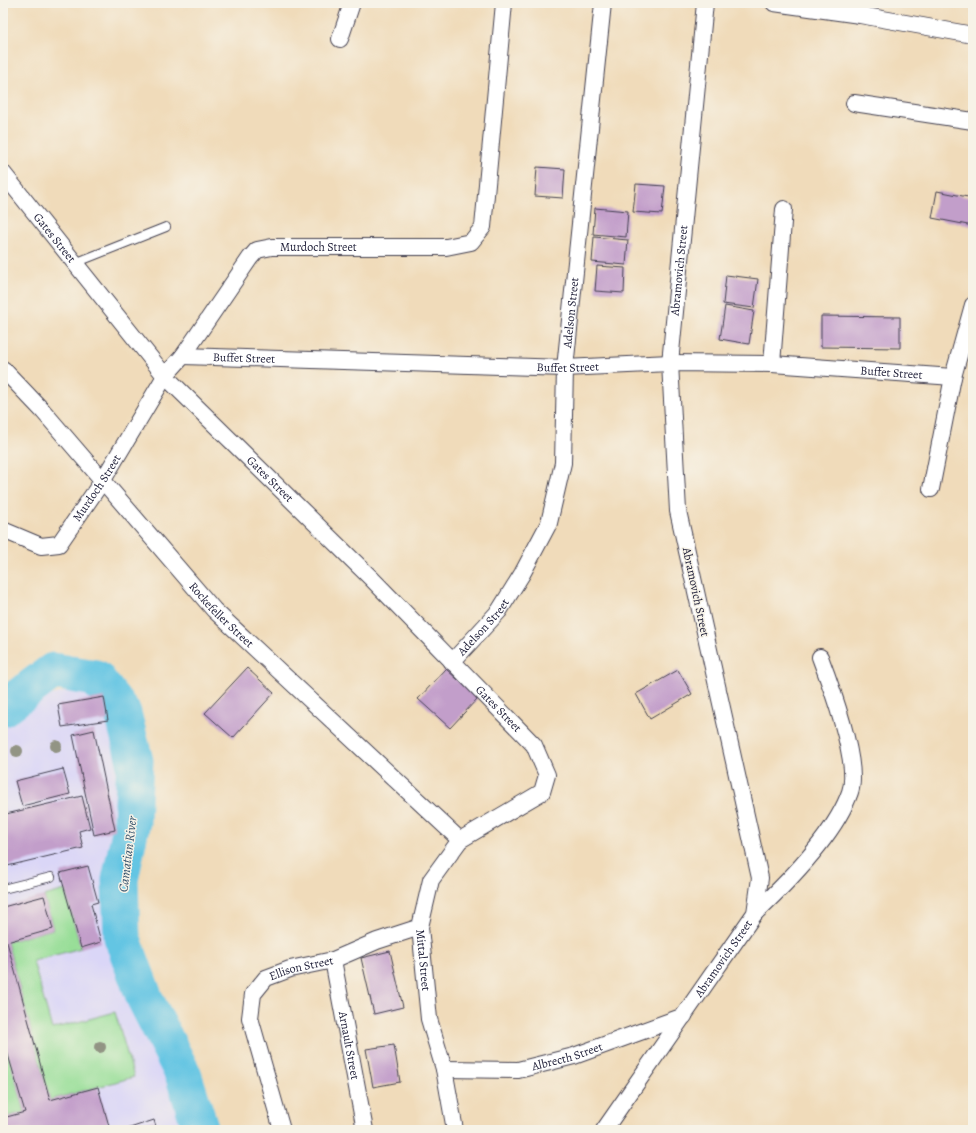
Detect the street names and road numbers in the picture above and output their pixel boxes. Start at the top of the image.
street label: Gates Street [30,210,80,266]
street label: Abramovich Street [667,224,691,317]
street label: Murdoch Street [280,239,357,255]
street label: Adelson Street [559,276,582,350]
street label: Buffet Street [213,349,275,367]
street label: Buffet Street [536,358,599,376]
street label: Buffet Street [860,362,923,383]
street label: Murdoch Street [69,451,124,524]
street label: Gates Street [243,453,297,506]
street label: Abramovich Street [679,545,713,638]
street label: Rockefeller Street [185,579,257,651]
street label: Adelson Street [453,596,513,660]
street label: Gates Street [472,682,525,736]
street label: Abramovich Street [690,917,756,1001]
street label: Mittal Street [412,929,434,992]
street label: Ellison Street [267,952,335,984]
street label: Arnault Street [335,1009,363,1081]
street label: Albrecth Street [529,1038,605,1075]

